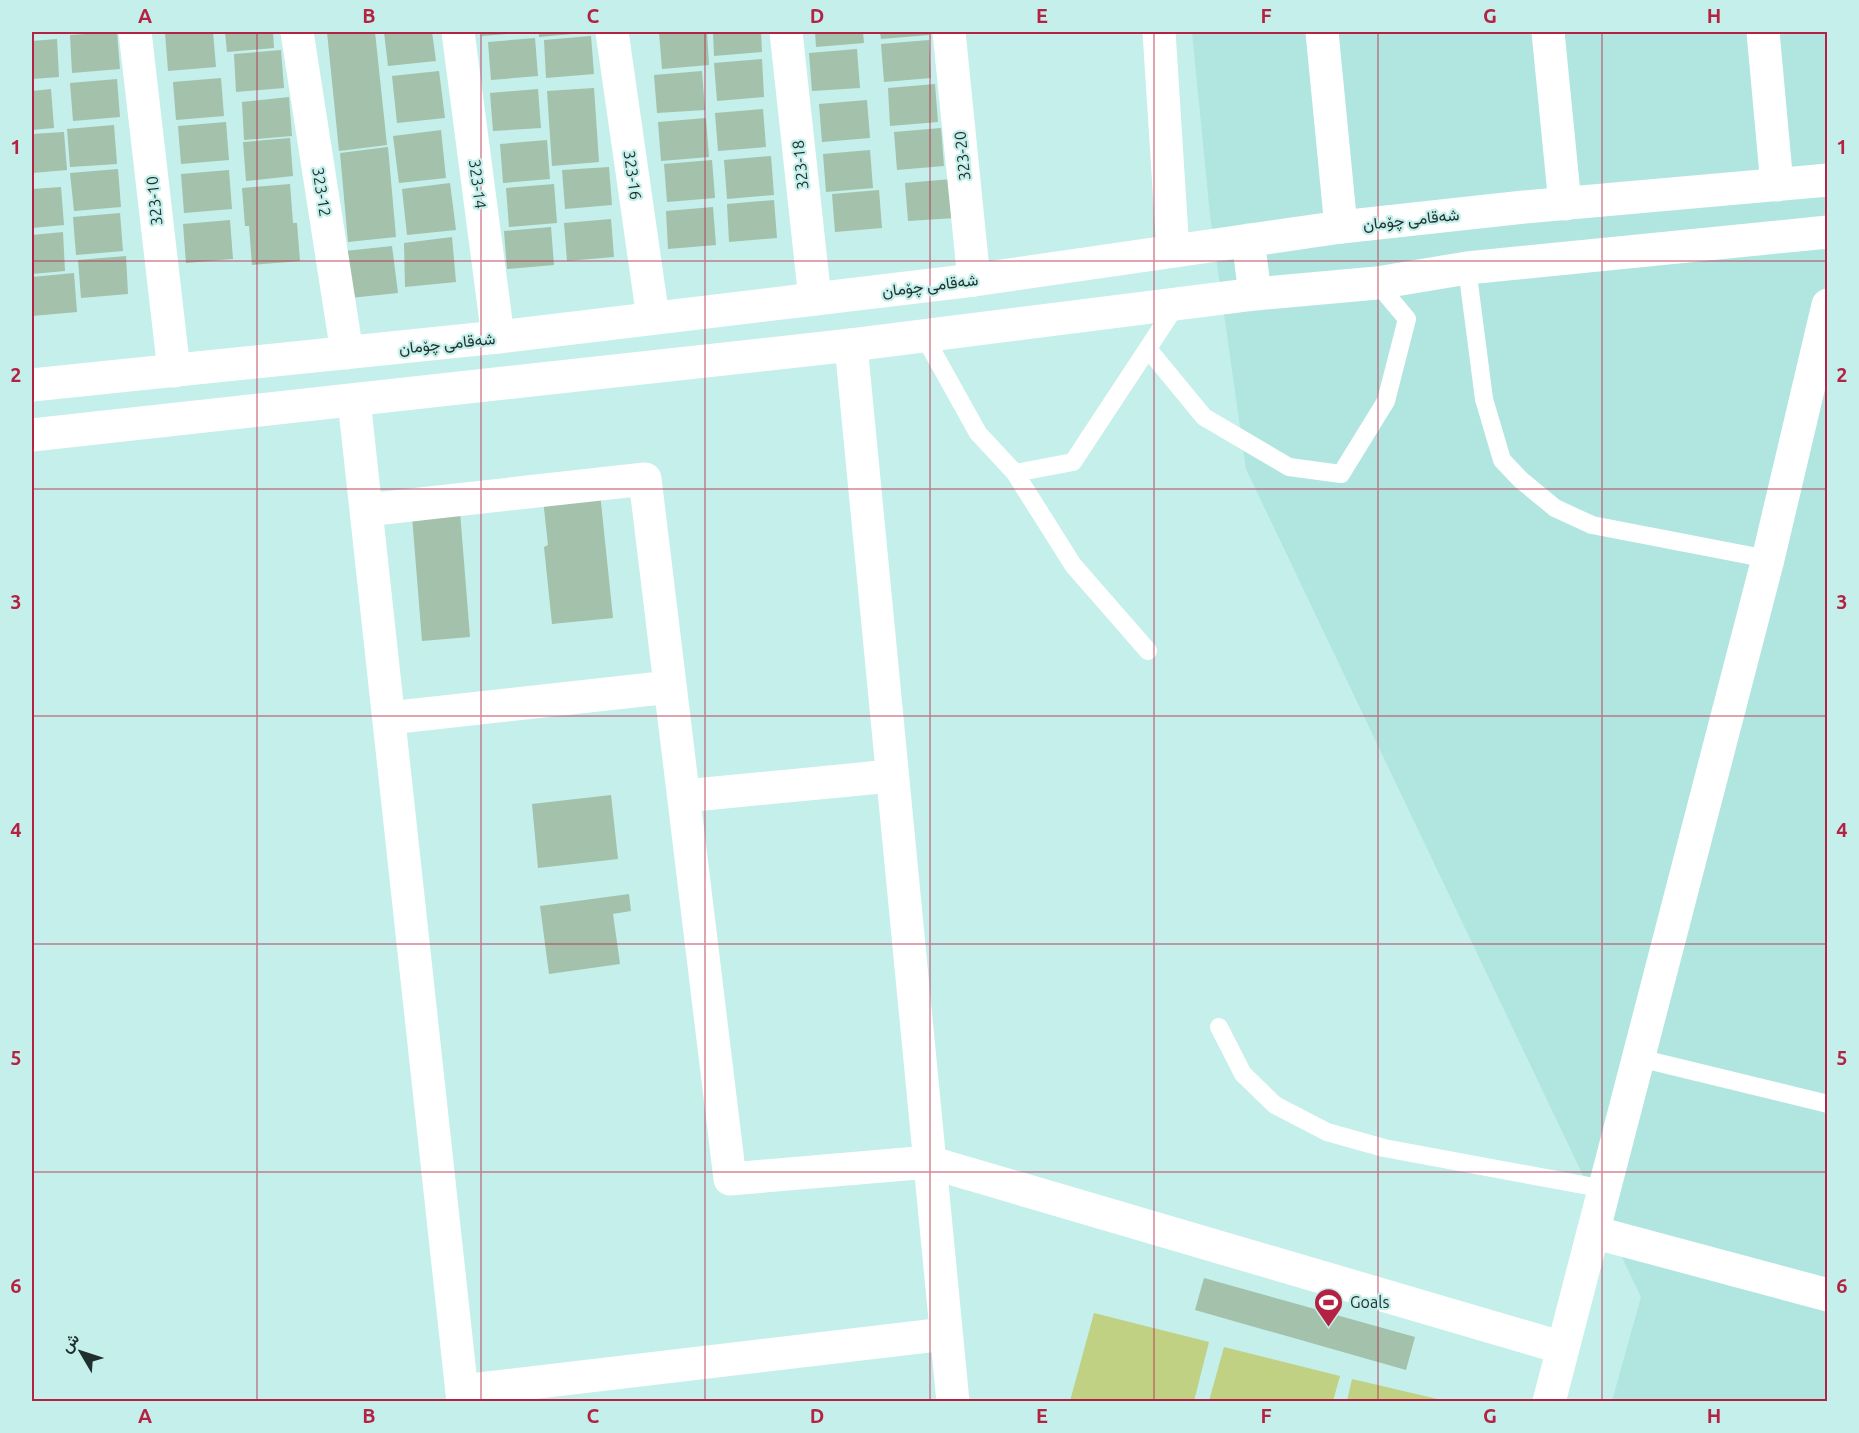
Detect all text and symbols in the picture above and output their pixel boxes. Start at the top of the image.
text: A [138,4,152,27]
text: B [362,4,376,27]
text: C [587,4,600,27]
text: D [810,4,824,27]
text: E [1036,4,1048,27]
text: F [1260,4,1272,27]
text: G [1483,4,1497,27]
text: H [1707,4,1721,27]
street label: 323-20 [950,130,974,182]
text: 1 [10,135,22,158]
text: 1 [1836,135,1848,158]
street label: 323-18 [788,139,812,191]
street label: 323-16 [621,149,645,201]
street label: 323-14 [466,158,490,210]
street label: 323-12 [309,166,335,218]
street label: 323-10 [142,175,166,227]
street label: شەقامی چۆمان [1362,205,1460,236]
street label: شەقامی چۆمان [881,270,979,303]
street label: شەقامی چۆمان [398,329,496,360]
text: 2 [10,363,22,386]
text: 2 [1836,363,1848,386]
text: 3 [10,590,22,613]
text: 3 [1836,590,1848,613]
text: 4 [10,818,22,841]
text: 4 [1836,818,1848,841]
text: 5 [10,1046,22,1069]
text: 5 [1836,1046,1848,1069]
text: 6 [10,1274,22,1297]
text: 6 [1836,1274,1848,1297]
sports icon: Goals [1313,1286,1345,1328]
place label: Goals [1350,1293,1389,1311]
north arrow [51,1322,111,1382]
text: ش [56,1329,83,1356]
text: A [138,1404,152,1427]
text: B [362,1404,376,1427]
text: C [587,1404,600,1427]
text: D [810,1404,824,1427]
text: E [1036,1404,1048,1427]
text: F [1260,1404,1272,1427]
text: G [1483,1404,1497,1427]
text: H [1707,1404,1721,1427]

